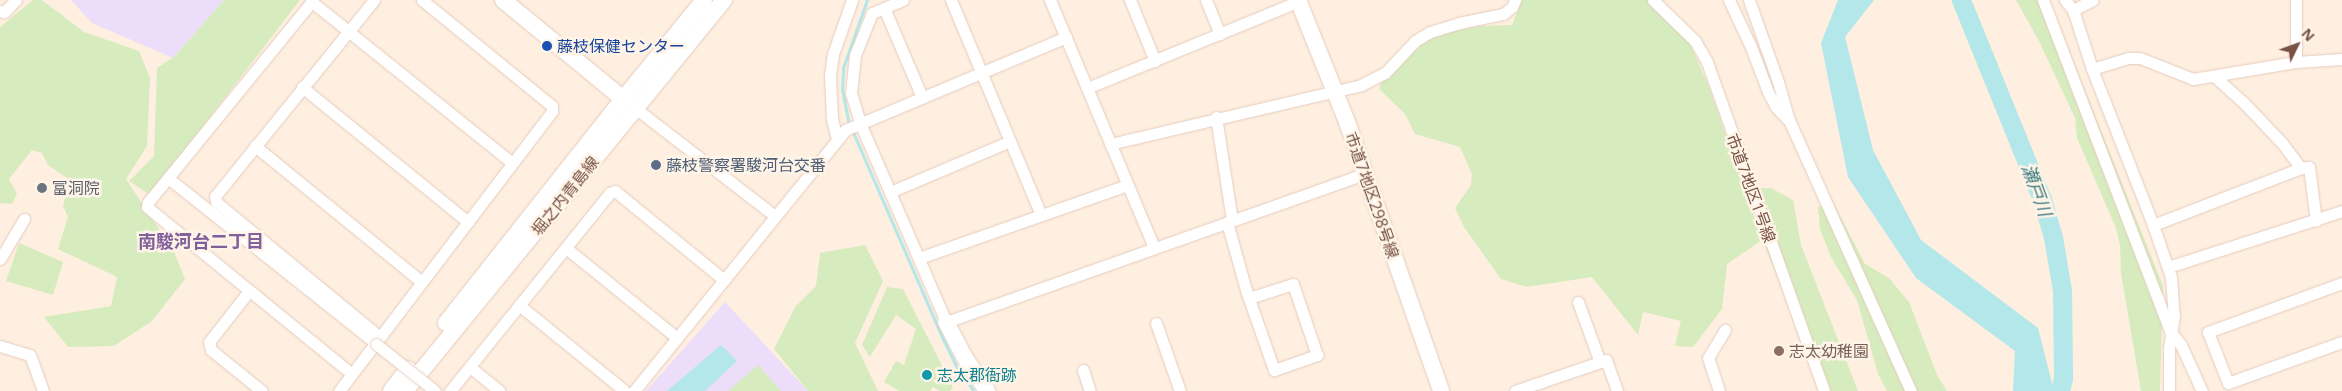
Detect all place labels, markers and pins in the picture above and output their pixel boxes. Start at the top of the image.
place label: 藤枝保健センター [557,36,685,56]
marker: 藤枝保健センター [541,40,553,52]
place label: 藤枝警察署駿河台交番 [666,155,826,175]
marker: 藤枝警察署駿河台交番 [650,159,662,171]
place label: 富洞院 [52,178,100,198]
marker: 富洞院 [36,182,48,194]
place label: 志太幼稚園 [1789,341,1869,361]
marker: 志太幼稚園 [1773,345,1785,357]
place label: 志太郡衙跡 [937,365,1017,385]
marker: 志太郡衙跡 [921,369,933,381]

